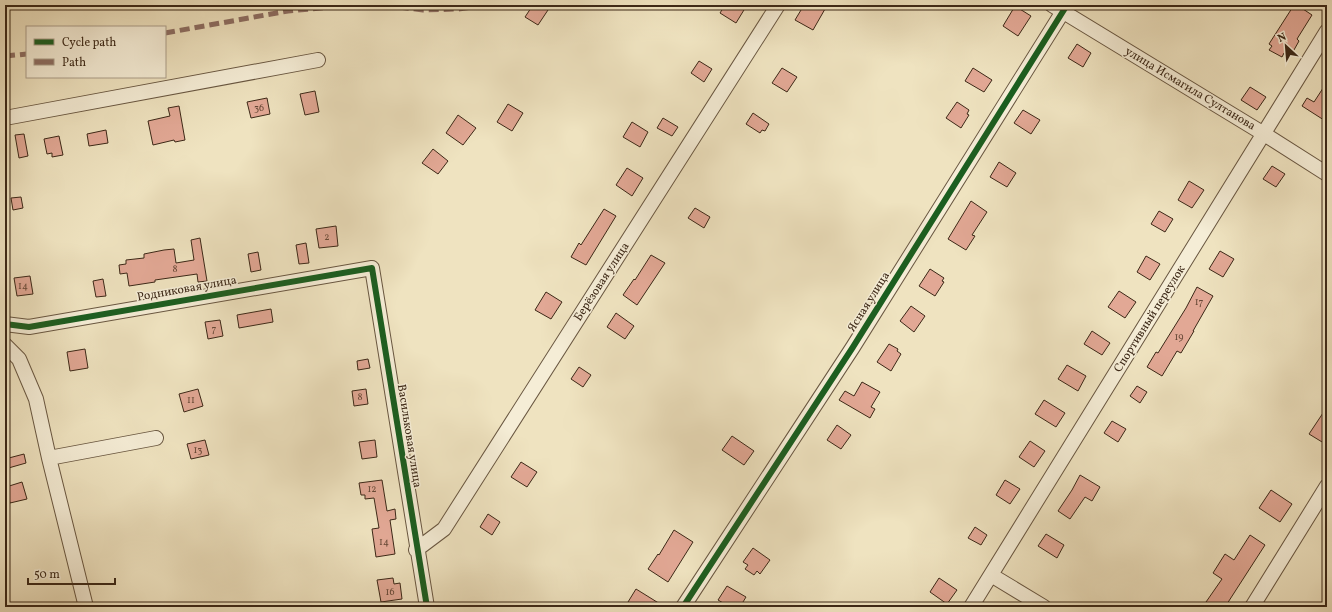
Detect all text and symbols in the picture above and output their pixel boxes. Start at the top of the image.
legend [26,26,166,78]
north arrow [1266,26,1306,66]
text: N [1275,30,1289,47]
text: Cycle path [62,35,117,51]
street label: улица Исмагила Султанова [1122,44,1258,134]
text: Path [62,55,86,71]
house number: 36 [254,101,264,115]
house number: 2 [324,230,330,244]
street label: Берёзовая улица [571,239,633,325]
house number: 8 [172,262,178,276]
street label: Спортивный переулок [1110,262,1190,376]
street label: Ясная улица [844,269,894,335]
street label: Родниковая улица [136,272,238,306]
house number: 14 [18,279,28,293]
house number: 17 [1195,295,1204,309]
house number: 7 [212,322,217,336]
house number: 19 [1174,330,1184,344]
street label: Васильковая улица [393,383,425,489]
house number: 8 [357,390,363,404]
house number: 11 [187,393,195,407]
house number: 13 [193,443,203,457]
house number: 12 [367,482,377,496]
house number: 14 [379,535,389,549]
scale bar [28,560,115,586]
text: 50 m [34,567,60,583]
house number: 16 [386,585,394,599]

